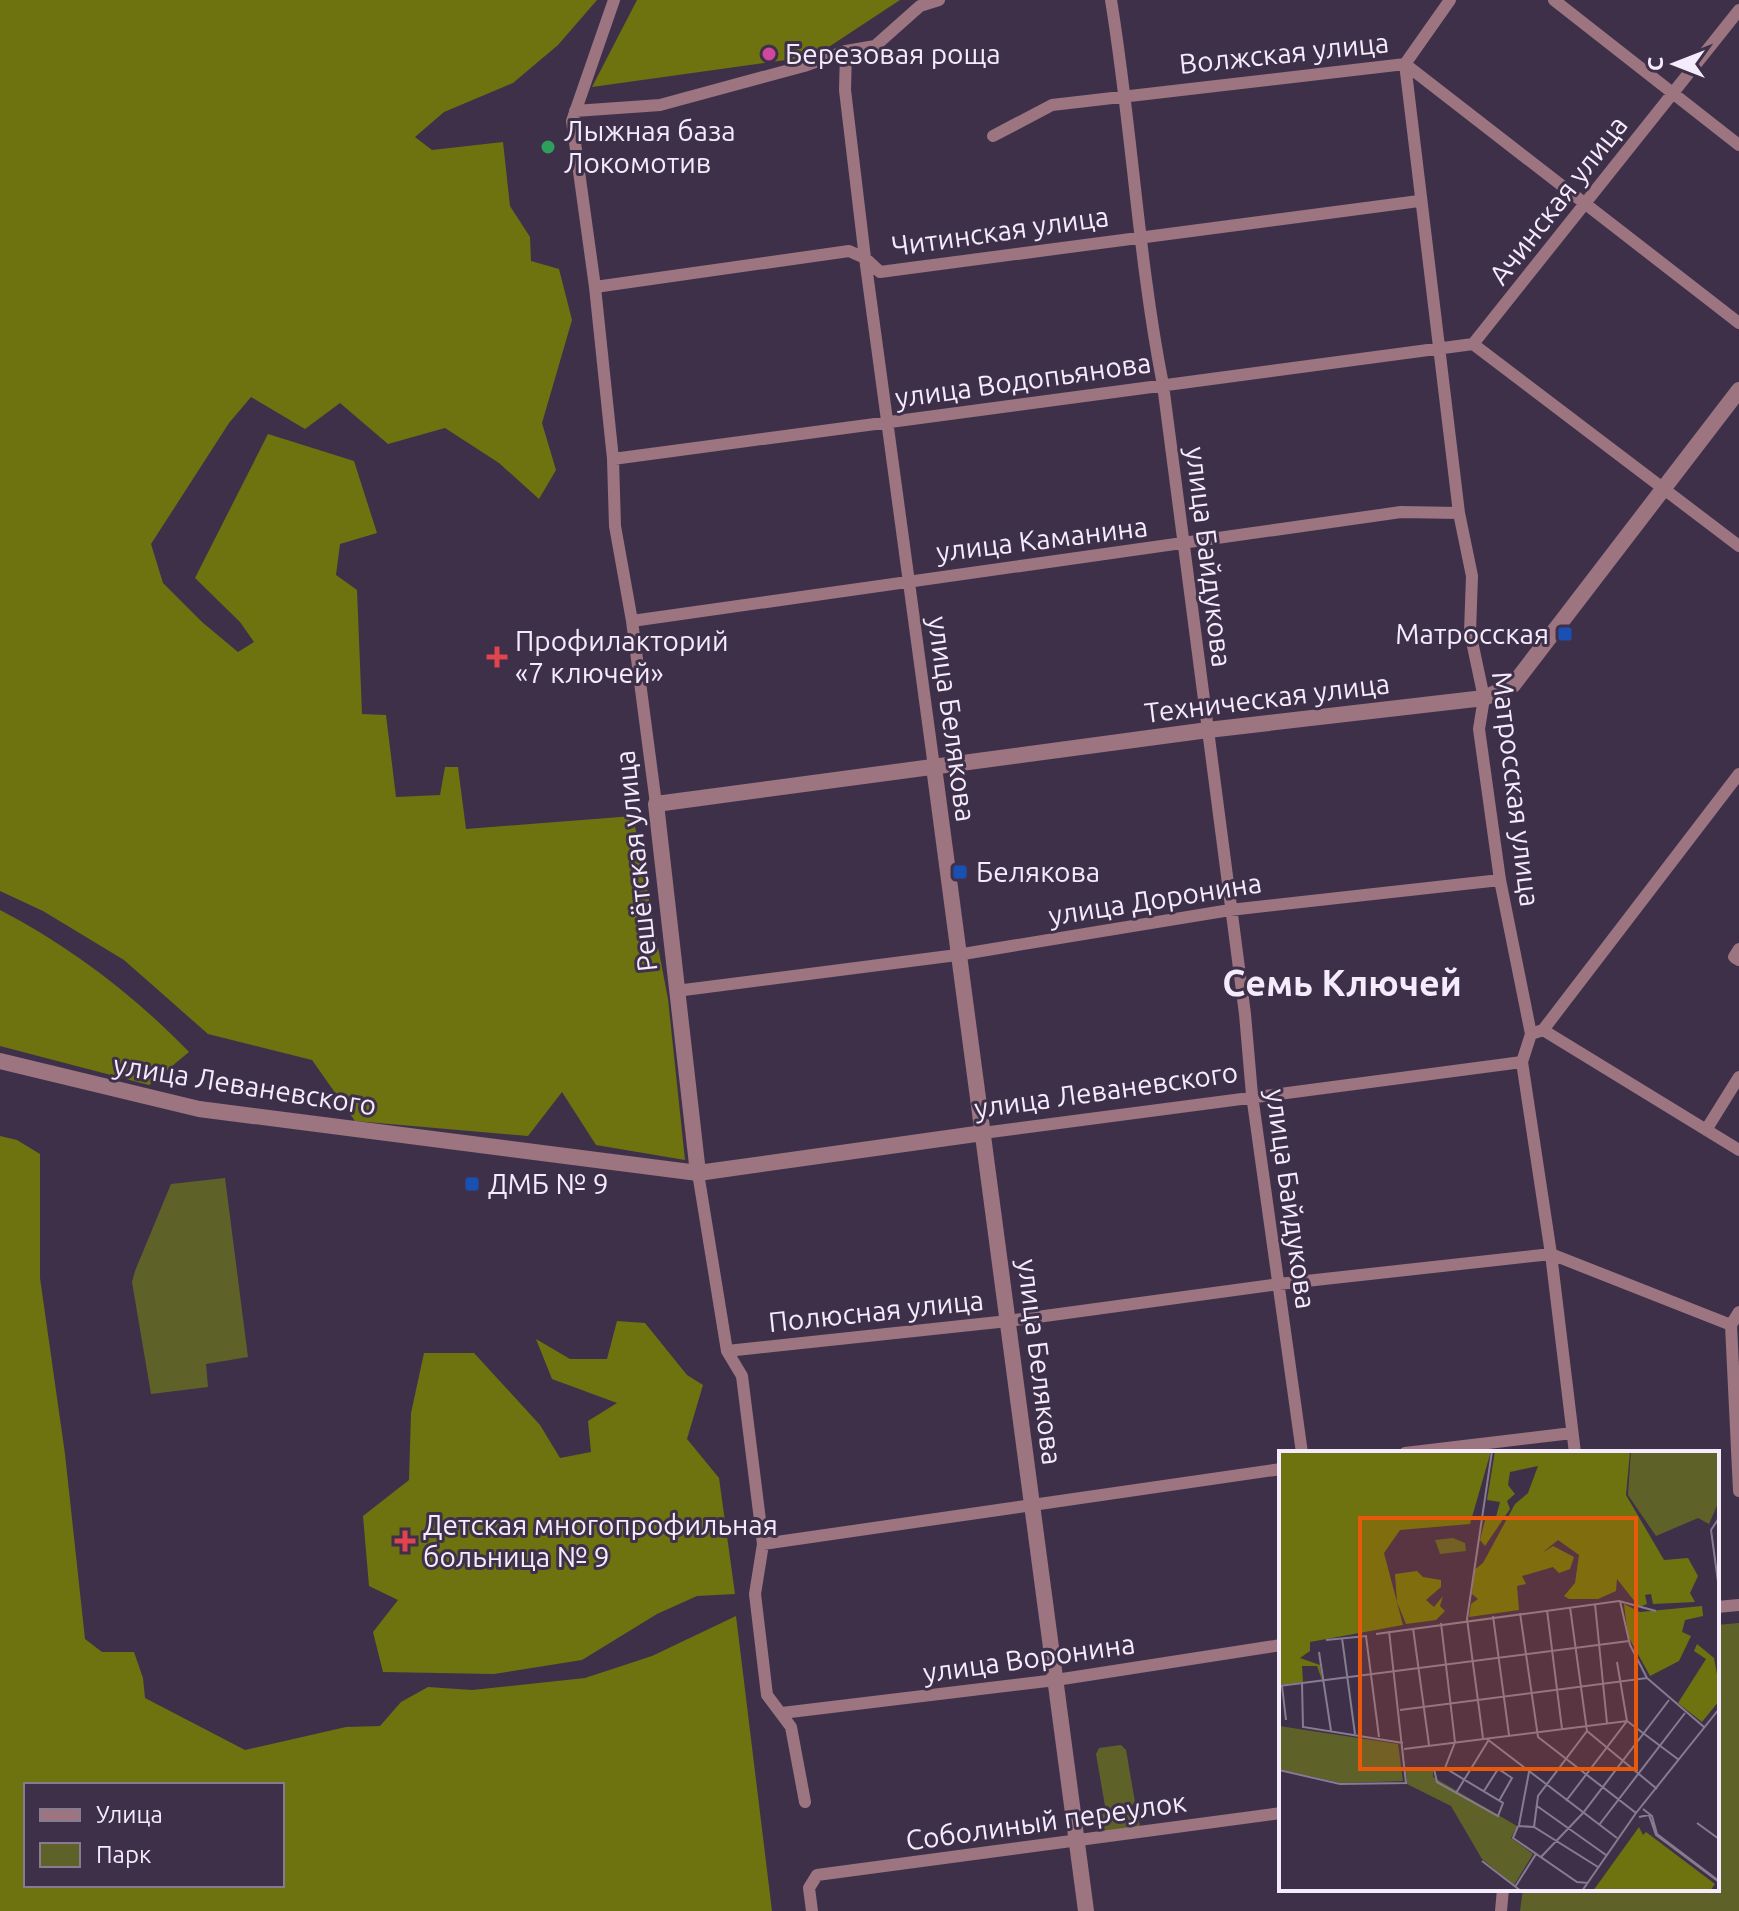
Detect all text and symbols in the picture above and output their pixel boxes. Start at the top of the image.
north arrow [1635,24,1715,104]
street label: Волжская улица [1178,26,1390,79]
place label: Березовая роща [785,38,1001,69]
marker: Березовая роща [760,45,778,63]
text: С [1642,57,1667,71]
street label: Ачинская улица [1482,109,1633,290]
place label: Лыжная база Локомотив [564,115,736,178]
marker: Лыжная база Локомотив [539,138,557,156]
street label: Читинская улица [889,200,1111,261]
street label: улица Водопьянова [893,346,1153,413]
street label: улица Байдукова [1181,445,1238,669]
street label: улица Каманина [934,510,1149,567]
street label: улица Белякова [923,614,982,824]
place label: Матросская [1395,618,1549,649]
place label: Профилакторий «7 ключей» [515,625,729,688]
marker: Матросская [1556,625,1574,643]
marker: Профилакторий «7 ключей» [486,646,508,668]
street label: Техническая улица [1143,667,1391,728]
street label: Матросская улица [1487,670,1546,908]
street label: Решётская улица [608,749,663,973]
place label: Белякова [976,856,1100,887]
marker: Белякова [951,863,969,881]
street label: улица Доронина [1046,866,1264,931]
district label: Семь Ключей [1222,962,1462,1003]
street label: улица Леваневского [111,1048,379,1121]
street label: улица Леваневского [972,1056,1240,1123]
street label: улица Байдукова [1261,1087,1322,1311]
place label: ДМБ № 9 [488,1168,609,1199]
marker: ДМБ № 9 [463,1175,481,1193]
street label: улица Белякова [1012,1257,1069,1467]
street label: Полюсная улица [767,1284,985,1337]
inset map [1279,1451,1719,1891]
place label: Детская многопрофильная больница № 9 [423,1509,778,1572]
marker: Детская многопрофильная больница № 9 [394,1530,416,1552]
street label: улица Воронина [921,1627,1137,1688]
legend [24,1783,284,1887]
street label: Соболиный переулок [904,1785,1188,1856]
text: Улица [96,1801,163,1828]
text: Парк [96,1841,151,1868]

